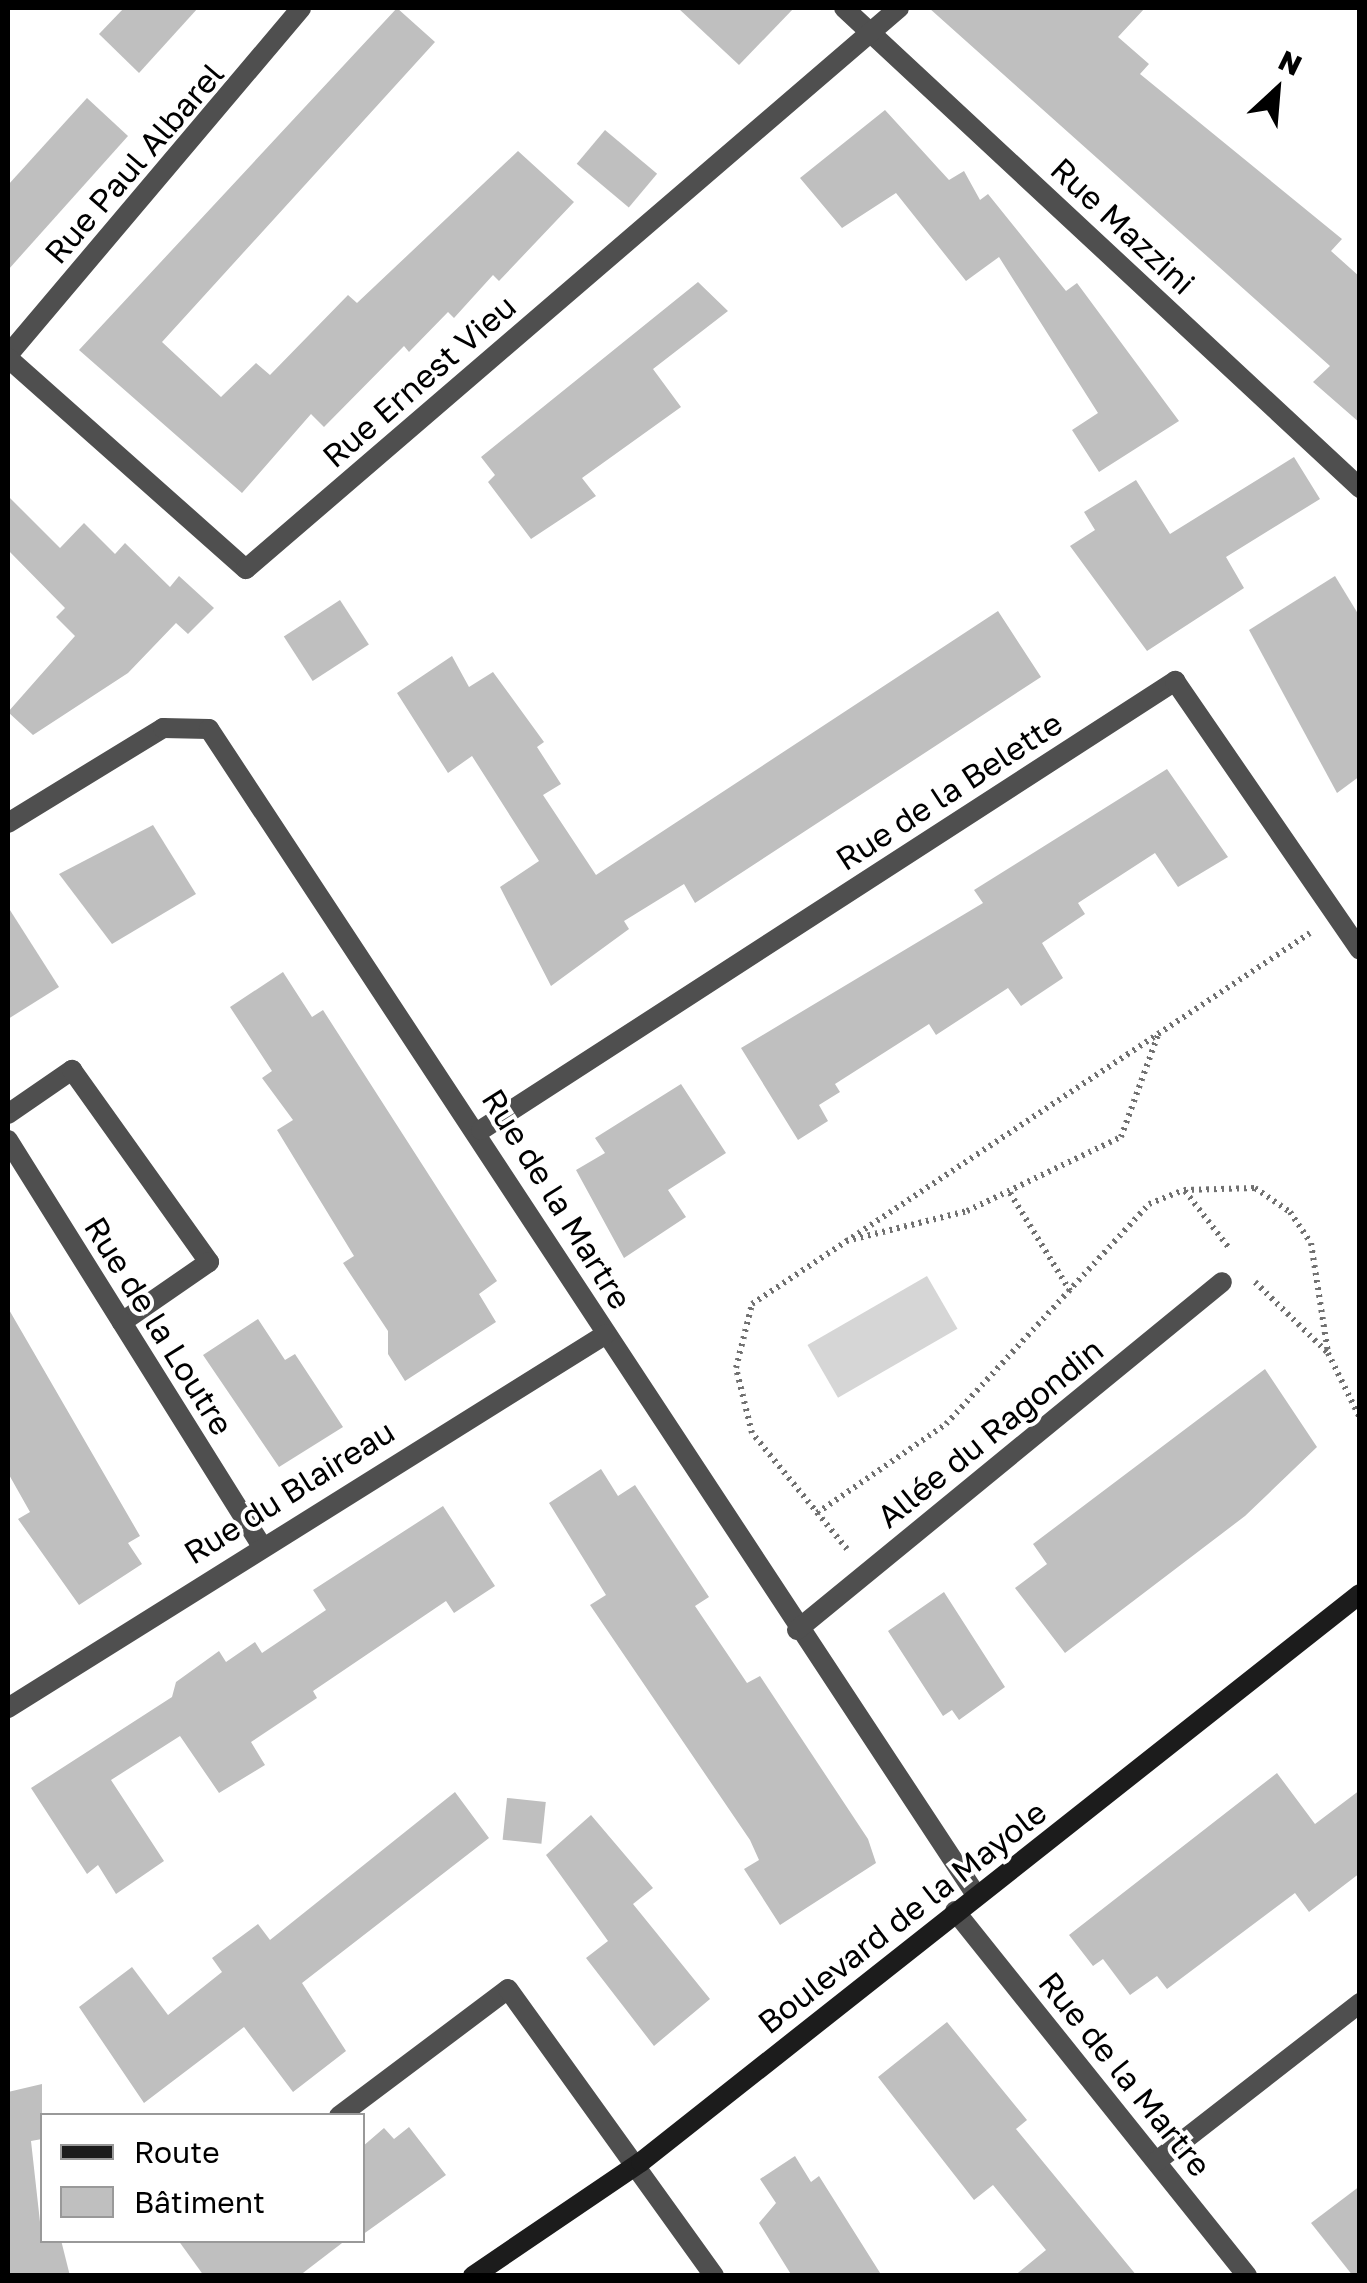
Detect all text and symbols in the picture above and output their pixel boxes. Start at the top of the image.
north arrow [1227,40,1327,140]
text: N [1274,43,1307,82]
street label: Rue Paul Albarel [36,55,232,271]
street label: Rue Mazzini [1043,150,1203,302]
street label: Rue Ernest Vieu [315,287,523,475]
street label: Rue de la Belette [829,704,1069,878]
street label: Rue de la Martre [474,1082,640,1316]
street label: Rue de la Loutre [77,1210,241,1442]
street label: Allée du Ragondin [869,1330,1111,1536]
street label: Rue du Blaireau [177,1412,401,1572]
street label: Boulevard de la Mayole [750,1793,1054,2041]
street label: Rue de la Martre [1031,1964,1219,2184]
legend [40,2113,365,2243]
text: Route [134,2134,220,2170]
text: Bâtiment [134,2184,265,2220]

